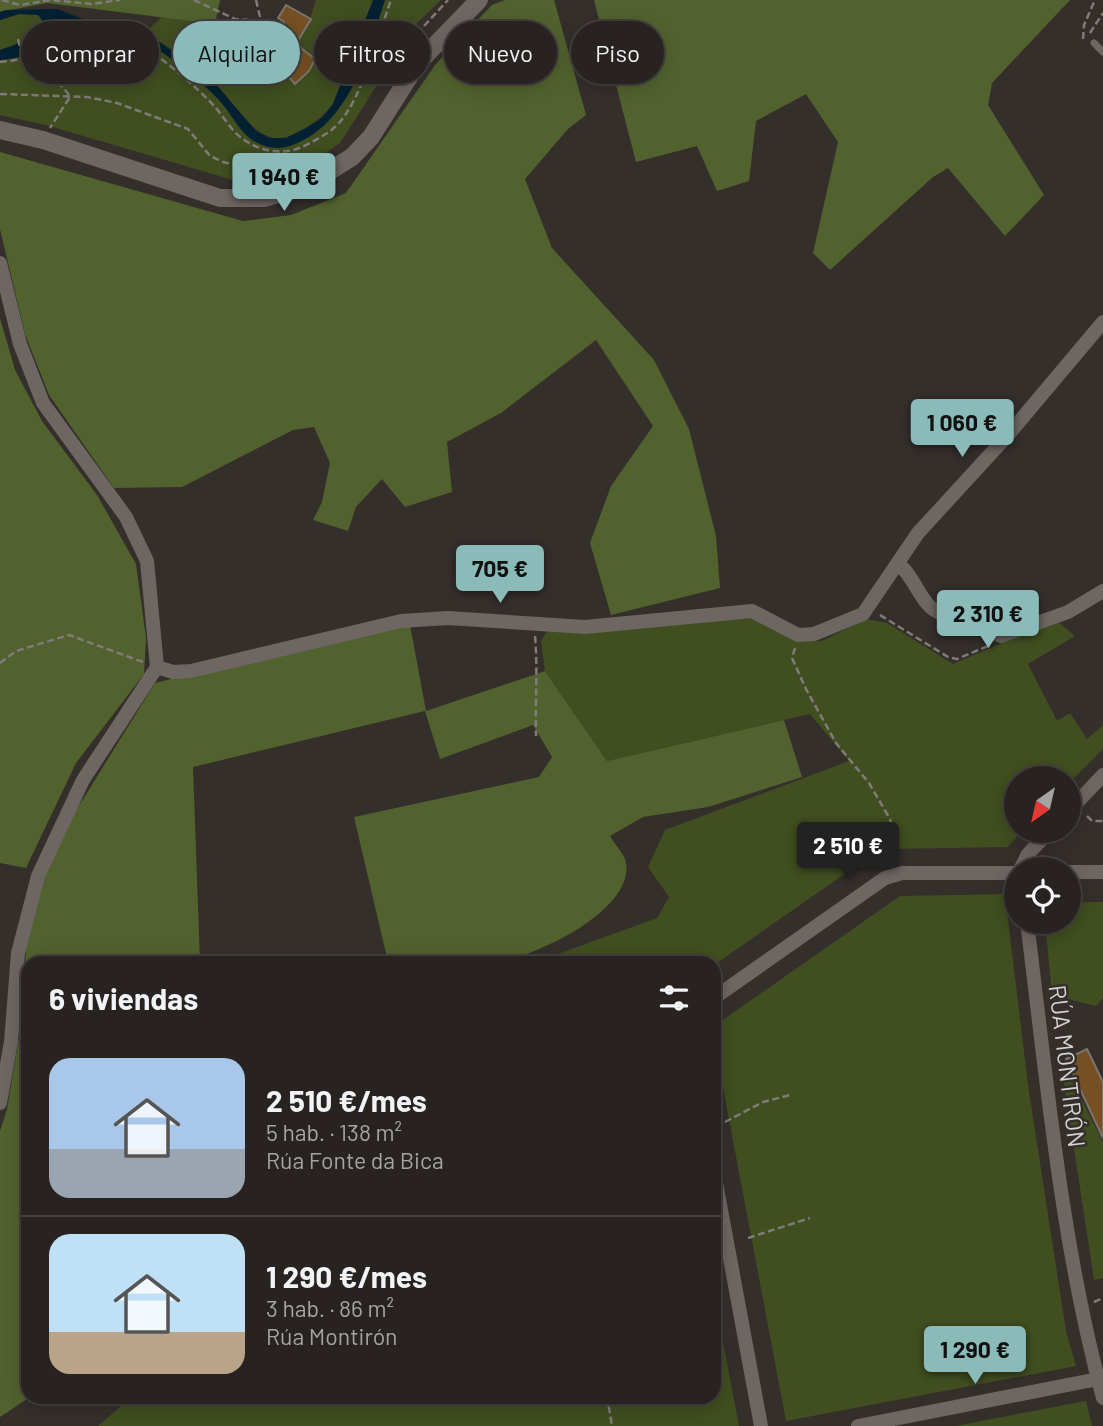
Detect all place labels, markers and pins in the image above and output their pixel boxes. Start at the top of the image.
pin: 1 940 € [219,154,349,213]
pin: 1 060 € [897,400,1027,459]
pin: 705 € [451,546,549,605]
pin: 2 310 € [923,590,1053,650]
pin: 2 510 € [783,822,913,882]
pin: 1 290 € [910,1326,1040,1386]

